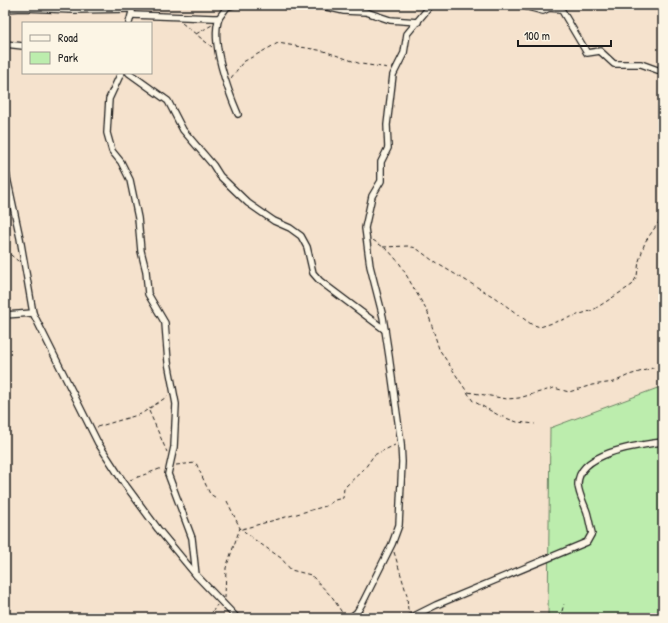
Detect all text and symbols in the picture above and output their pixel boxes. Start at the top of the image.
legend [22,22,152,74]
scale bar [518,22,611,48]
text: 100 m [524,27,550,44]
text: Road [58,29,78,46]
text: Park [58,49,78,66]

